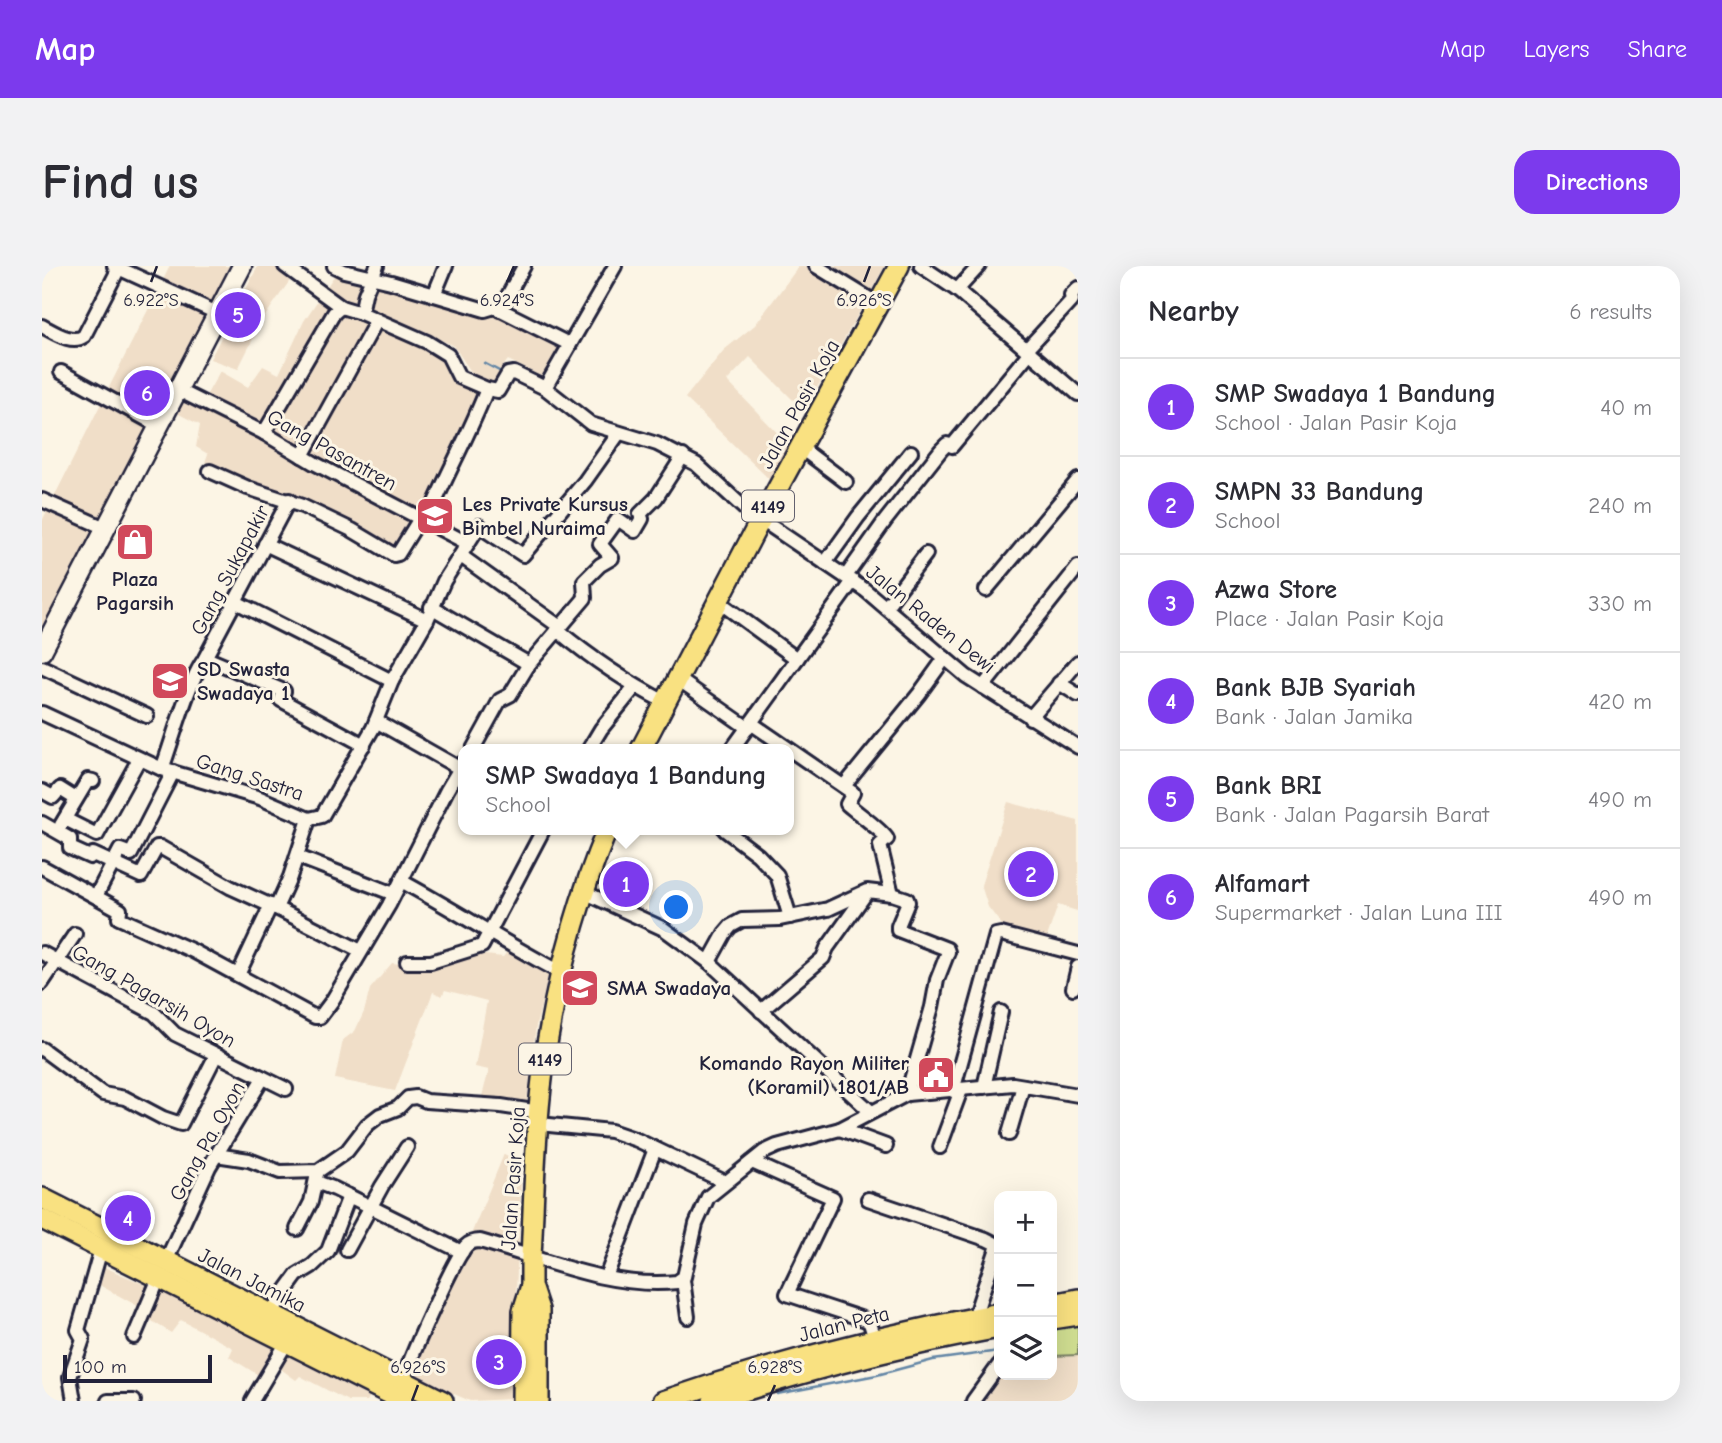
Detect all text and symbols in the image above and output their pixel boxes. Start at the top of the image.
text: Map [35,30,96,68]
text: Map [1440,35,1486,63]
text: Layers [1524,35,1589,63]
text: Share [1627,35,1687,63]
button: Directions [1514,150,1680,214]
text: Find us [42,154,198,210]
pin: 5 [215,289,261,341]
text: 6.922°S [123,290,179,311]
text: 6.924°S [480,290,534,311]
text: 6.926°S [836,290,892,311]
text: Nearby [1148,294,1239,329]
text: 6 results [1569,298,1652,325]
street label: Jalan Pasir Koja [754,335,844,473]
pin: 6 [124,367,170,419]
text: SMP Swadaya 1 Bandung [1215,379,1496,409]
text: 1 [1166,394,1176,421]
text: 40 m [1600,394,1652,421]
street label: Gang Pasantren [263,404,401,496]
text: School · Jalan Pasir Koja [1215,409,1457,436]
text: SMPN 33 Bandung [1215,477,1424,507]
road number: 4149 [742,490,794,522]
place label: Les Private Kursus Bimbel Nuraima [462,492,628,540]
text: 2 [1165,492,1177,519]
text: 240 m [1588,492,1652,519]
school or university icon: Les Private Kursus Bimbel Nuraima [414,495,456,537]
street label: Gang Sukapakir [186,500,275,639]
text: School [1215,507,1280,534]
shop icon: Plaza Pagarsih [114,521,156,563]
street label: Jalan Raden Dewi [862,560,1000,678]
place label: Plaza Pagarsih [96,567,174,615]
text: Azwa Store [1215,575,1337,605]
text: 3 [1165,590,1177,617]
text: 330 m [1588,590,1652,617]
text: Place · Jalan Pasir Koja [1215,605,1444,632]
place label: SD Swasta Swadaya 1 [197,657,290,705]
school or university icon: SD Swasta Swadaya 1 [149,660,191,702]
text: Bank BJB Syariah [1215,673,1416,703]
text: 4 [1166,688,1176,715]
text: 420 m [1588,688,1652,715]
text: Bank · Jalan Jamika [1215,703,1413,730]
popup [458,744,794,835]
street label: Gang Sastra [193,748,307,806]
text: SMP Swadaya 1 Bandung [485,761,767,791]
text: Bank BRI [1215,771,1322,801]
text: 5 [1165,786,1177,813]
text: 490 m [1588,786,1652,813]
text: School [485,791,551,818]
text: Bank · Jalan Pagarsih Barat [1215,801,1489,828]
pin: 2 [1008,848,1054,900]
pin: 1 [603,858,649,910]
text: Alfamart [1215,869,1309,899]
text: 6 [1165,884,1177,911]
text: 490 m [1588,884,1652,911]
your location [659,890,693,924]
text: Supermarket · Jalan Luna III [1215,899,1502,926]
street label: Gang Pagarsih Oyon [68,939,240,1053]
school or university icon: SMA Swadaya [559,967,601,1009]
place label: SMA Swadaya [607,976,731,1000]
road number: 4149 [519,1044,571,1074]
place label: Komando Rayon Militer (Koramil) 1801/AB [699,1051,910,1099]
public building icon: Komando Rayon Militer (Koramil) 1801/AB [915,1054,957,1096]
street label: Gang Pa. Oyon [164,1077,250,1205]
street label: Jalan Pasir Koja [496,1106,530,1250]
map controls [994,1191,1057,1380]
button: + [994,1191,1057,1254]
pin: 4 [105,1192,151,1244]
street label: Jalan Jamika [194,1243,310,1317]
button: − [994,1254,1057,1317]
street label: Jalan Peta [796,1301,892,1347]
button: layers [994,1317,1057,1380]
pin: 3 [476,1336,522,1388]
scale bar [63,1352,212,1384]
text: 100 m [74,1356,127,1378]
text: 6.926°S [390,1357,446,1378]
text: 6.928°S [747,1357,803,1378]

